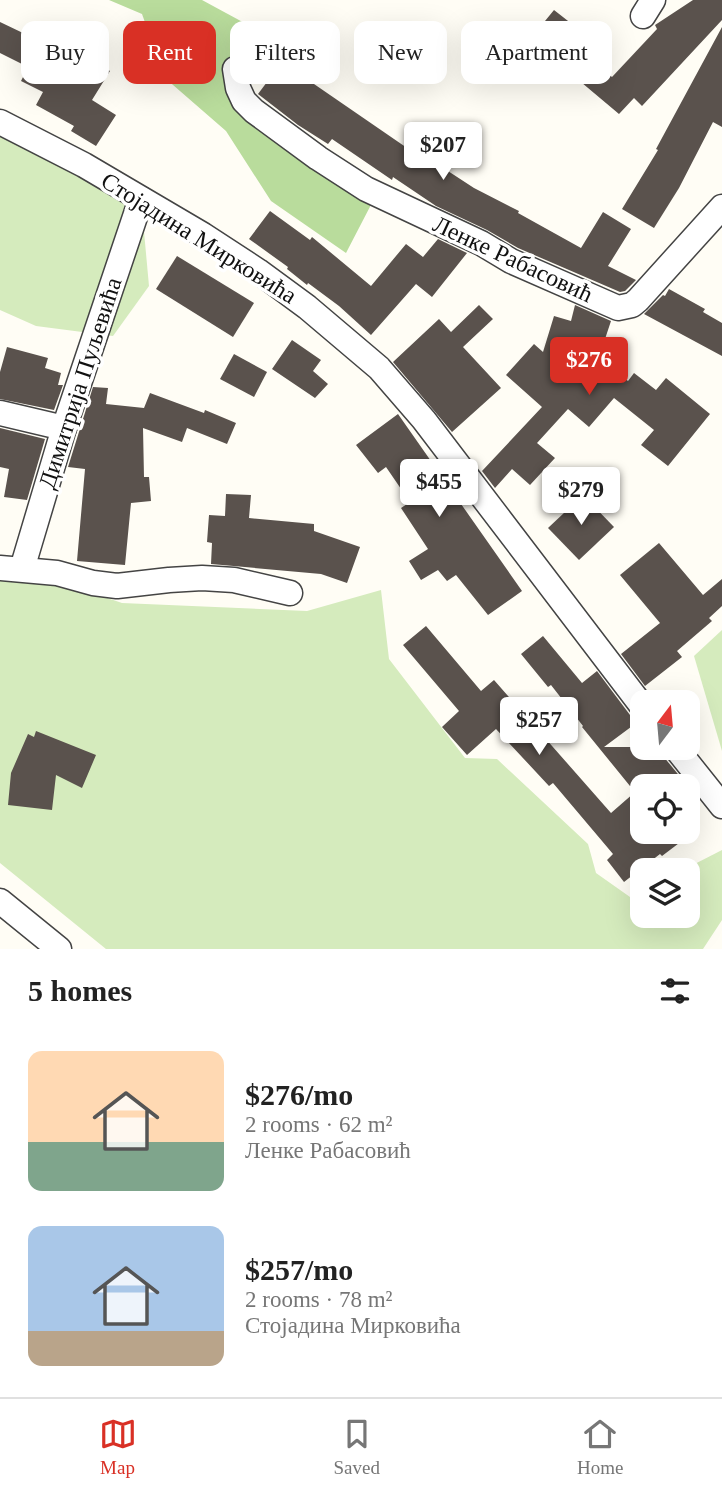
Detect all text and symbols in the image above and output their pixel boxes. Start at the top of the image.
chip: Buy [21,21,109,84]
chip: Rent [123,21,216,84]
chip: Filters [230,21,340,84]
chip: New [354,21,447,84]
chip: Apartment [461,21,612,84]
pin: $207 [402,122,484,182]
text: $207 [420,132,466,157]
street label: Стојадина Мирковића [97,167,302,309]
street label: Ленке Рабасовић [429,211,597,307]
street label: Димитрија Пуљевића [34,274,127,492]
pin: $276 [548,338,630,397]
text: $276 [566,347,612,372]
pin: $455 [398,460,480,519]
pin: $279 [540,468,622,527]
text: $455 [416,469,462,494]
text: $279 [558,477,604,502]
north arrow [630,690,700,760]
map controls [630,690,700,928]
pin: $257 [498,698,580,757]
text: $257 [516,707,562,732]
button: locate [630,774,700,844]
button: layers [630,858,700,928]
icon: filters [656,972,694,1010]
text: 5 homes [28,974,132,1007]
text: $276/mo [245,1078,353,1111]
icon: home [84,1079,168,1163]
text: 2 rooms · 62 m² [245,1112,392,1137]
text: Ленке Рабасовић [245,1138,411,1163]
text: $257/mo [245,1253,353,1286]
icon: home [84,1254,168,1338]
text: 2 rooms · 78 m² [245,1287,392,1312]
text: Стојадина Мирковића [245,1313,461,1338]
tab: Map [99,1415,137,1479]
tab: Saved [334,1415,380,1479]
tab: Home [577,1415,623,1479]

